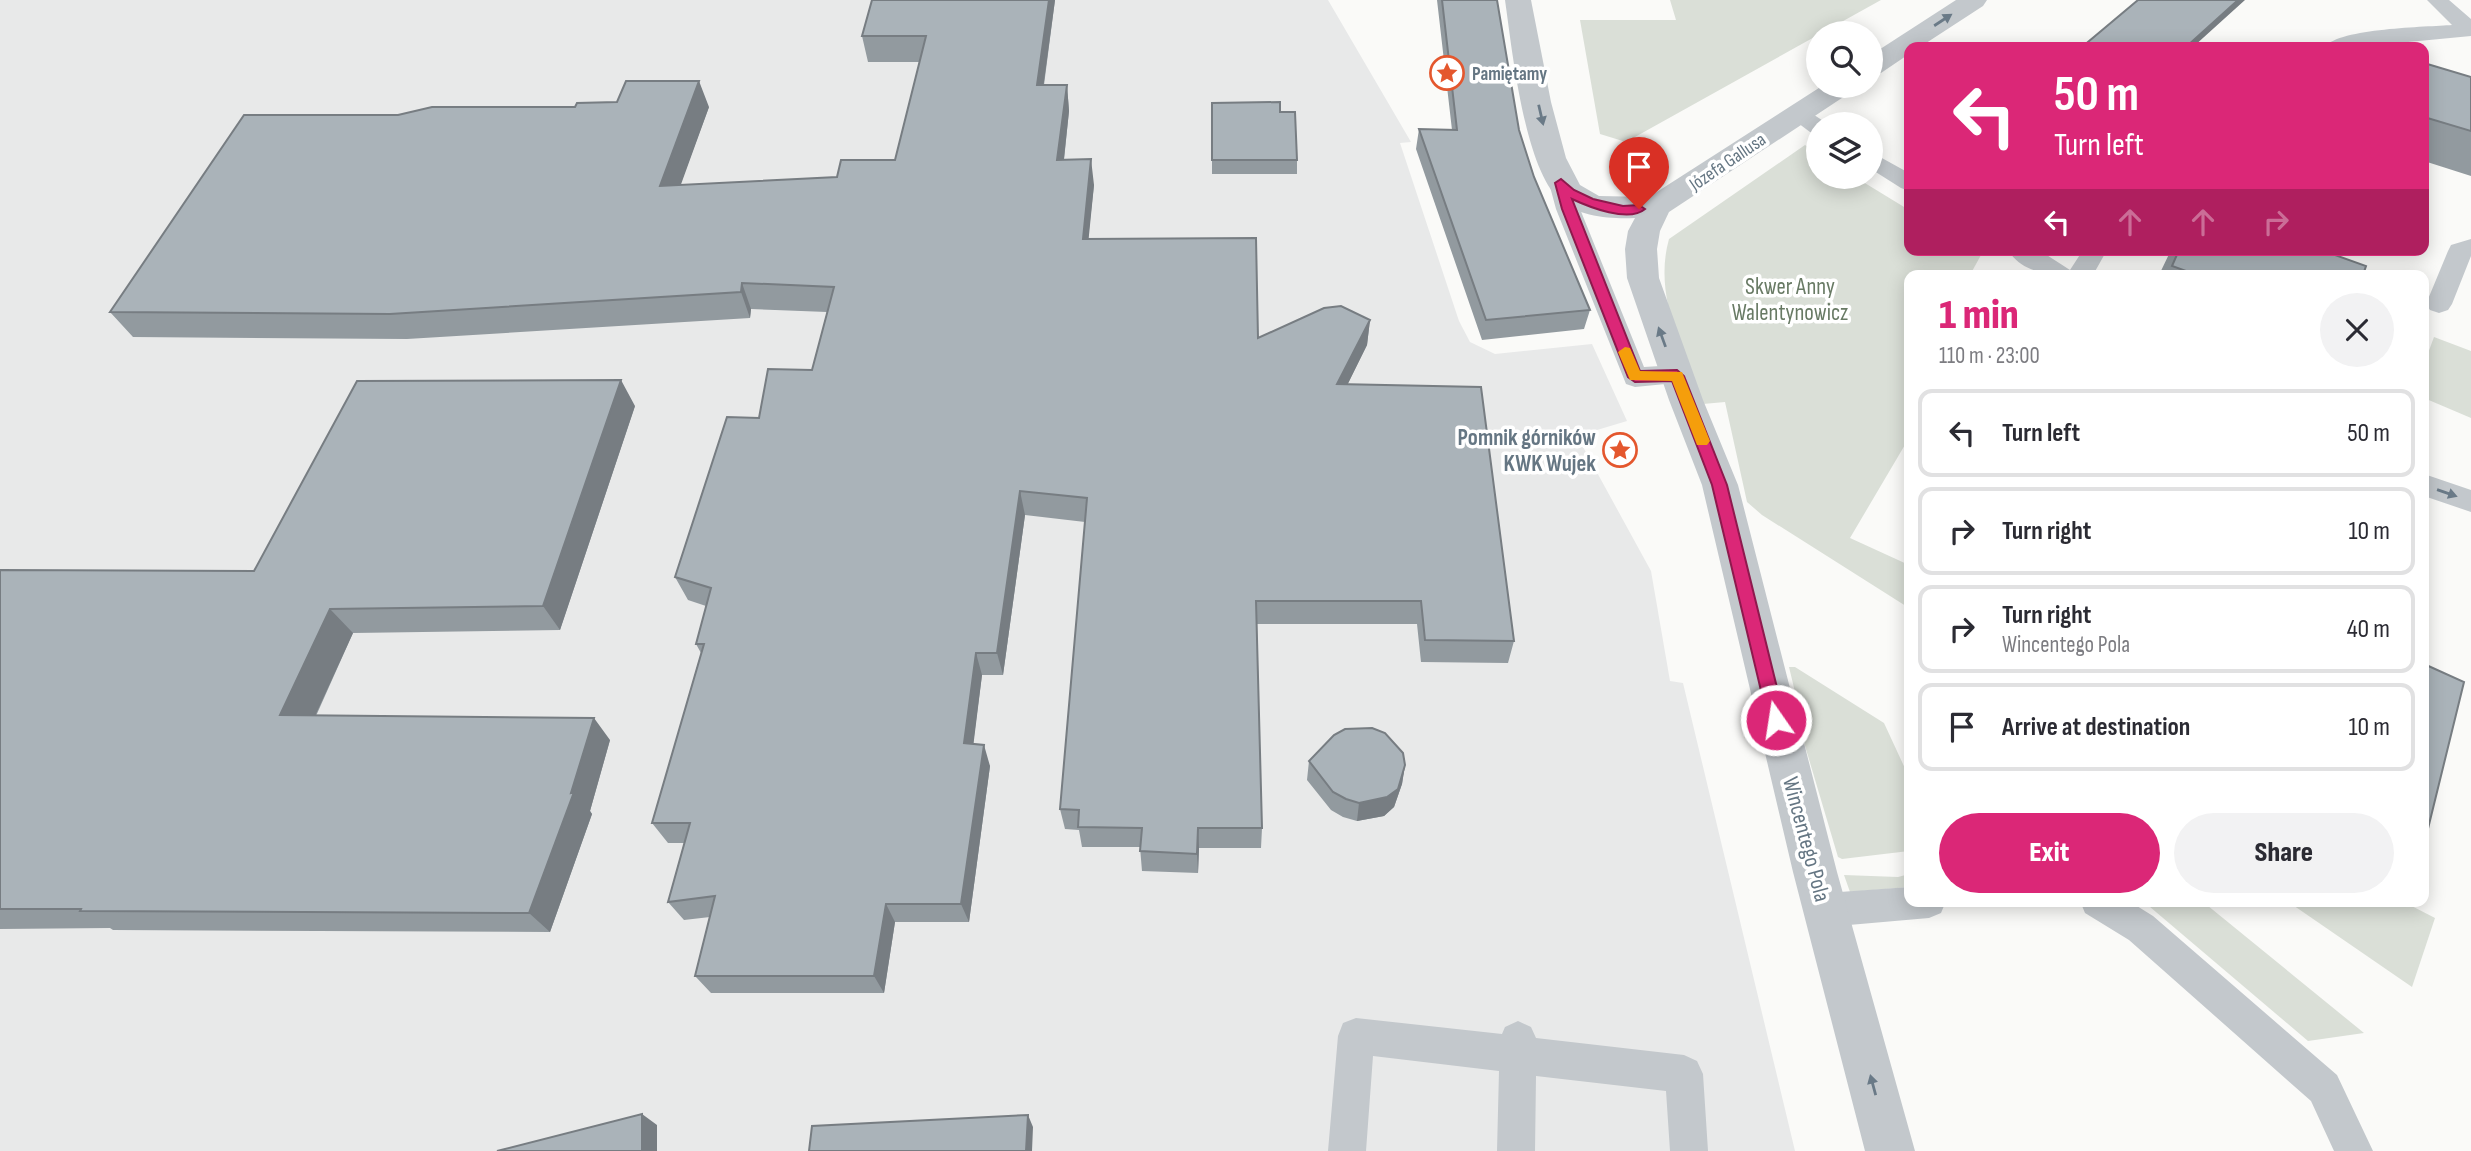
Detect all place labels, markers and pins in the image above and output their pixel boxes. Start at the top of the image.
place icon: Pamiętamy [1428,54,1466,92]
place label: Pamiętamy [1472,63,1547,86]
pin [1609,137,1669,209]
place label: Pomnik górników KWK Wujek [1457,424,1596,478]
place icon: Pomnik górników KWK Wujek [1601,431,1639,469]

